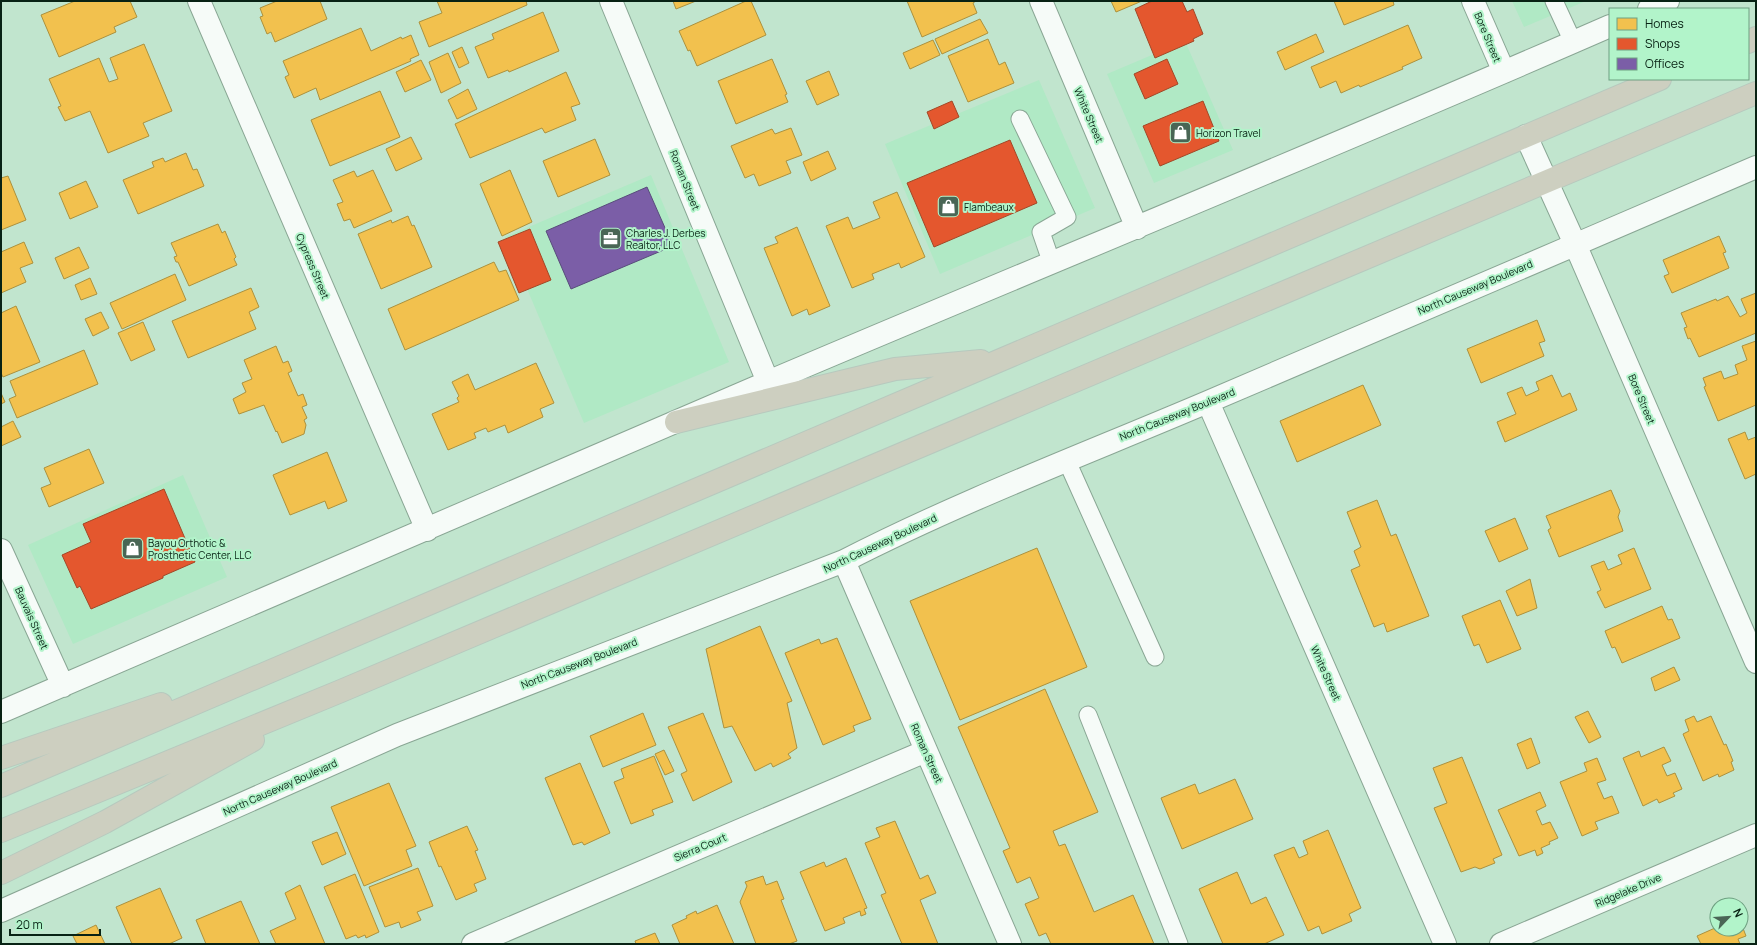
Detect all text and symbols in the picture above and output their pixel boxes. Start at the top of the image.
legend [1609,8,1749,80]
street label: Bore Street [1471,10,1505,64]
text: Homes [1645,15,1684,32]
text: Shops [1645,35,1680,52]
text: Offices [1645,55,1684,72]
street label: White Street [1071,85,1107,145]
shop icon: Horizon Travel [1168,120,1194,146]
place label: Horizon Travel [1196,126,1261,140]
street label: Roman Street [667,148,703,212]
shop icon: Flambeaux [936,194,962,220]
place label: Flambeaux [964,200,1015,214]
office icon: Charles J. Derbes Realtor, LLC [597,226,623,252]
place label: Charles J. Derbes Realtor, LLC [626,226,706,252]
street label: Cypress Street [293,231,333,301]
street label: North Causeway Boulevard [1415,256,1535,318]
street label: Bore Street [1625,372,1659,426]
street label: North Causeway Boulevard [1117,384,1237,444]
street label: North Causeway Boulevard [821,511,939,575]
shop icon: Bayou Orthotic & Prosthetic Center, LLC [120,536,146,562]
place label: Bayou Orthotic & Prosthetic Center, LLC [148,536,252,562]
street label: Bauvais Street [12,585,52,651]
street label: North Causeway Boulevard [519,634,639,692]
street label: White Street [1308,643,1344,703]
street label: Roman Street [908,721,946,785]
street label: North Causeway Boulevard [221,755,339,819]
street label: Sierra Court [672,830,728,864]
street label: Ridgelake Drive [1593,870,1663,910]
north arrow [1709,897,1749,937]
text: N [1730,906,1747,919]
scale bar [10,911,100,937]
text: 20 m [16,916,43,933]

